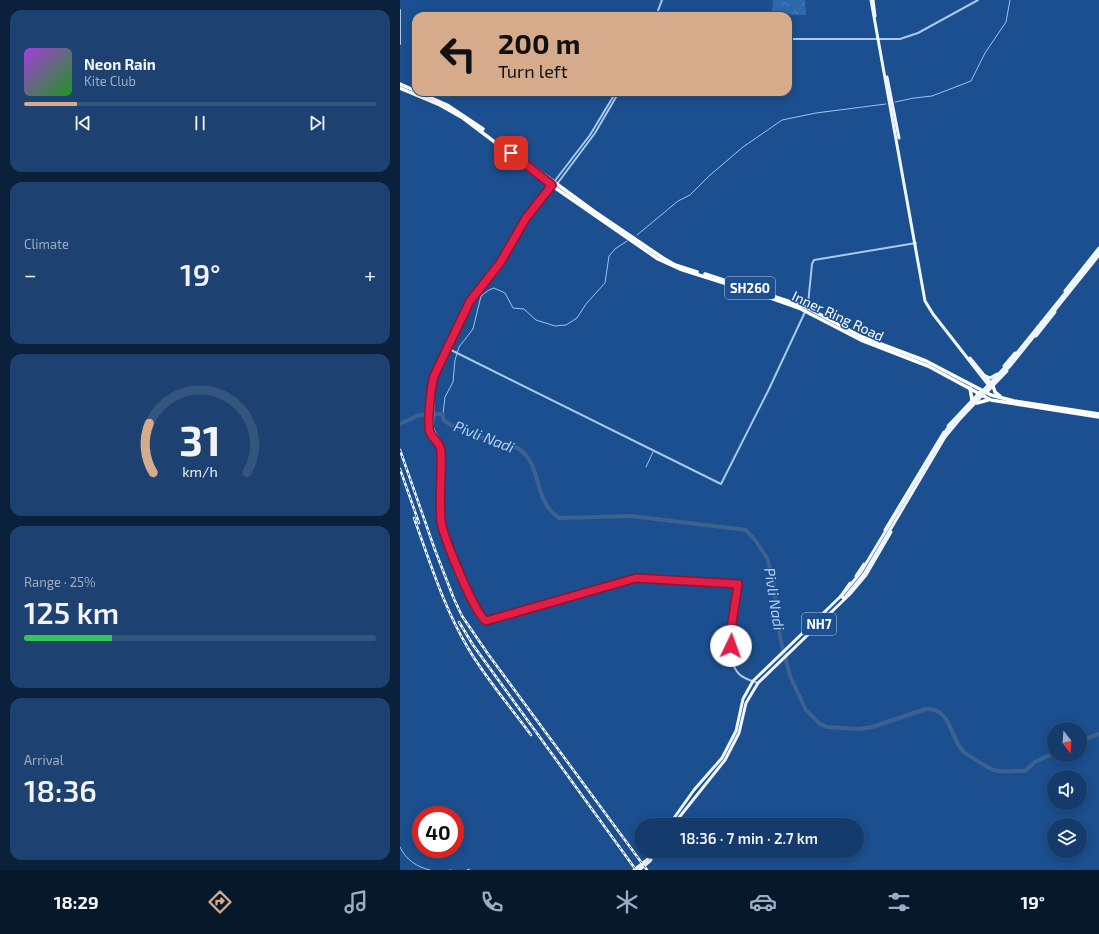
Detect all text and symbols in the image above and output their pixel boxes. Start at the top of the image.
text: 200 m [498,26,580,60]
icon: left [432,28,484,80]
text: Neon Rain [84,55,156,73]
text: Turn left [498,60,568,82]
text: Kite Club [84,73,136,89]
icon: previous [72,112,94,134]
icon: pause [189,112,211,134]
icon: next [306,112,328,134]
pin [494,136,528,170]
icon: arrive [500,142,522,164]
text: Climate [24,236,69,252]
text: 19° [180,256,221,292]
text: − [24,261,37,287]
text: + [364,261,376,287]
road number: SH260 [725,277,775,299]
street label: Inner Ring Road [790,287,887,344]
text: 31 [179,414,221,464]
water label: Pivli Nadi [452,416,517,456]
text: km/h [182,463,218,480]
water label: Pivli Nadi [761,566,789,632]
text: Range · 25% [24,574,96,590]
text: 125 km [24,594,119,630]
road number: NH7 [802,613,836,635]
position arrow [710,625,752,667]
north arrow [1047,722,1087,762]
map controls [1047,722,1087,858]
text: Arrival [24,752,64,768]
button: sound [1047,770,1087,810]
text: 18:36 [24,772,97,808]
speed limit sign: 40 [412,806,464,858]
button: layers [1047,818,1087,858]
text: 18:36 · 7 min · 2.7 km [680,829,818,847]
icon: directions [206,888,234,916]
icon: music [342,888,370,916]
icon: phone [478,888,506,916]
icon: climate [613,888,641,916]
icon: car [749,888,777,916]
icon: filters [885,888,913,916]
text: 18:29 [54,891,99,913]
text: 19° [1020,891,1045,913]

